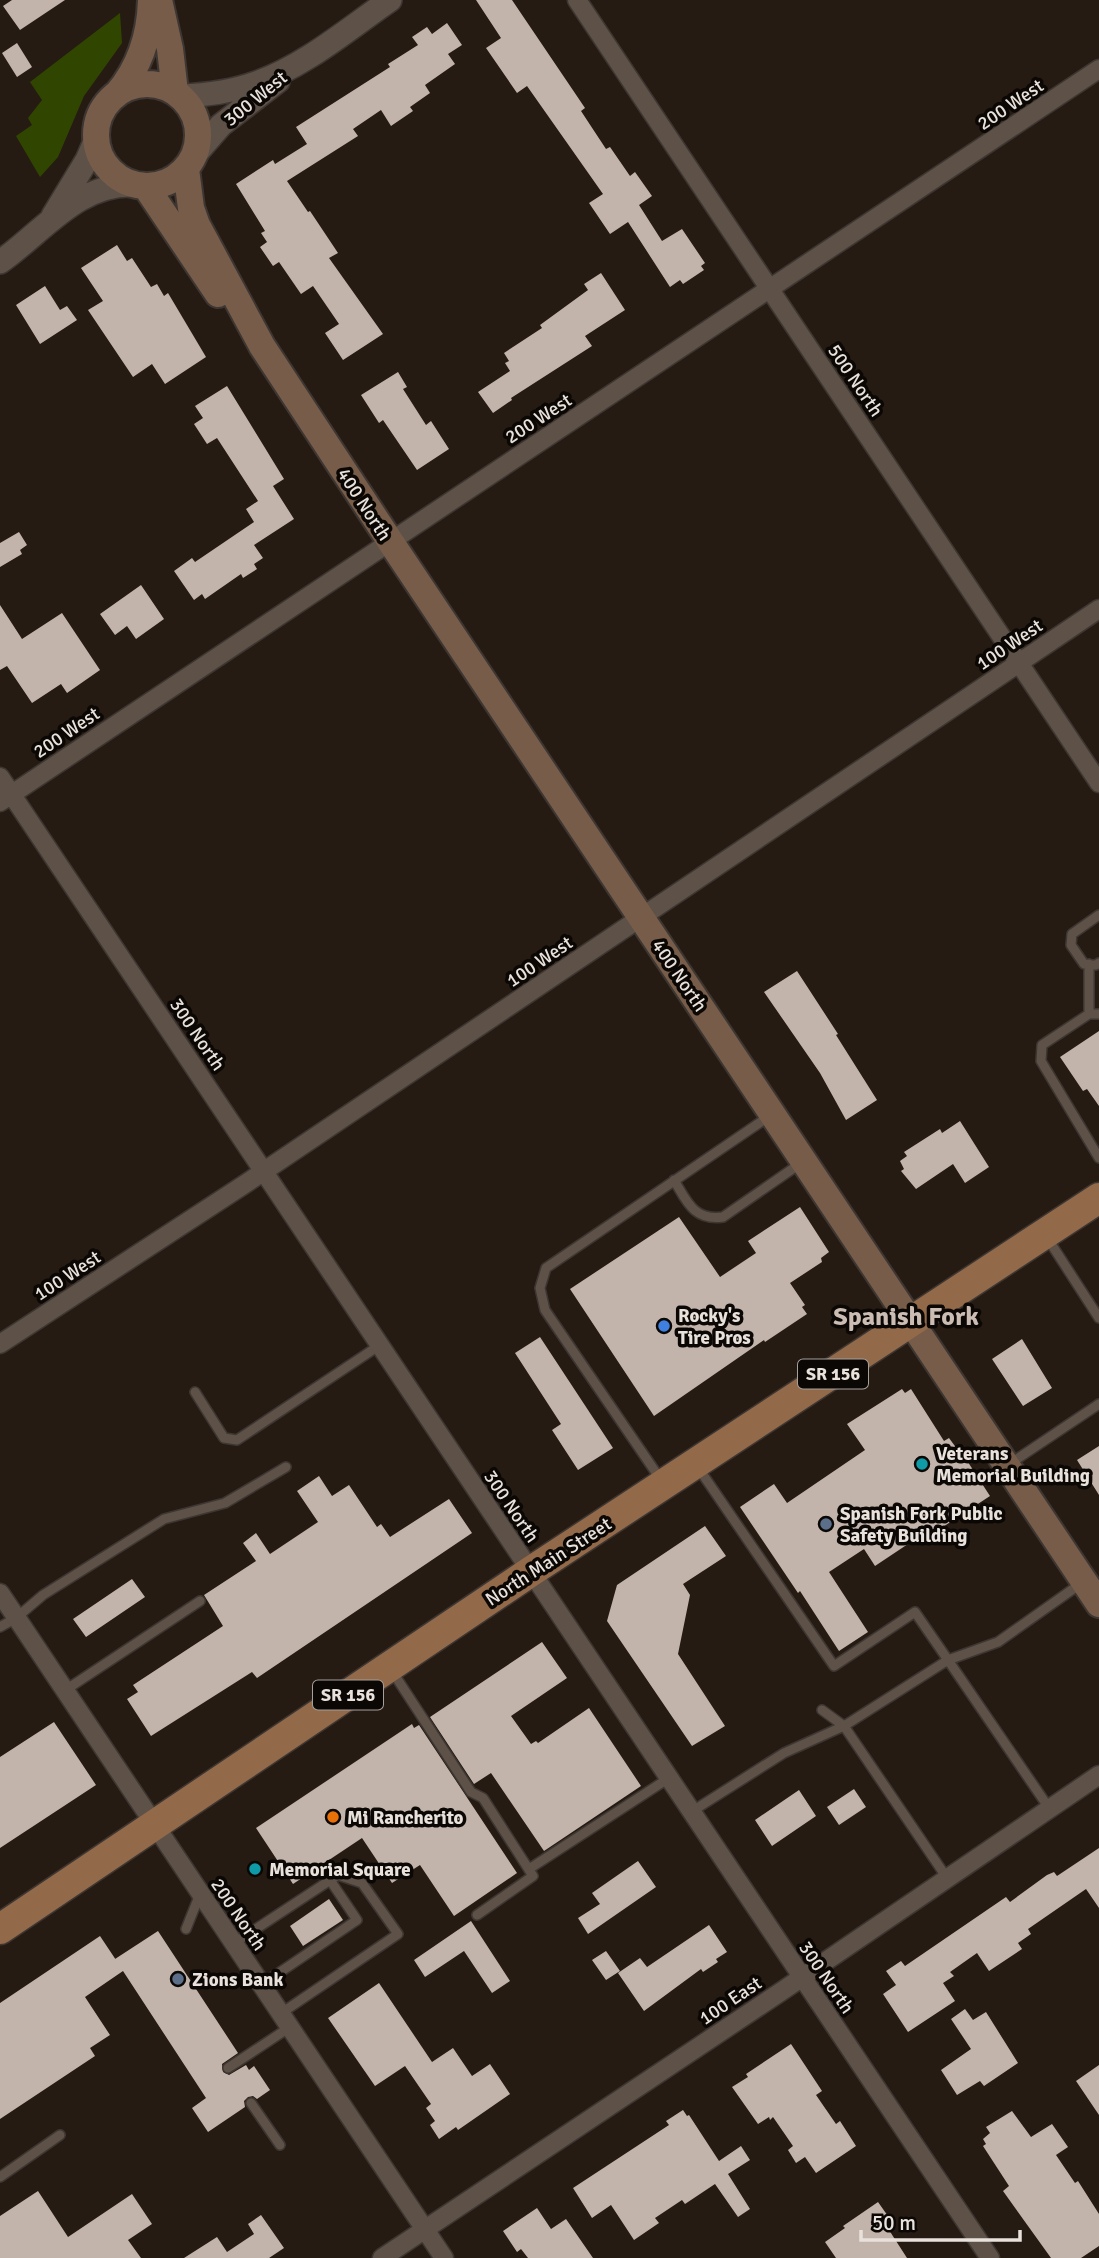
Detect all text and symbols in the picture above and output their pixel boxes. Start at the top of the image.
street label: 300 West [219,66,293,132]
street label: 200 West [973,74,1049,136]
street label: 500 North [822,340,888,421]
street label: 200 West [501,388,577,449]
street label: 400 North [332,464,397,546]
street label: 100 West [972,614,1048,676]
street label: 200 West [29,702,105,764]
street label: 100 West [502,931,578,993]
street label: 400 North [646,935,712,1016]
street label: 300 North [164,994,230,1075]
street label: 100 West [30,1245,106,1306]
district label: Spanish Fork [833,1301,979,1333]
place label: Rocky's Tire Pros [678,1304,751,1350]
marker: Rocky's Tire Pros [656,1318,672,1334]
road number: SR 156 [798,1359,868,1388]
place label: Veterans Memorial Building [936,1442,1090,1488]
marker: Veterans Memorial Building [914,1456,930,1472]
street label: 300 North [478,1466,544,1547]
place label: Spanish Fork Public Safety Building [840,1502,1003,1548]
street label: North Main Street [481,1512,616,1612]
marker: Spanish Fork Public Safety Building [818,1516,834,1532]
road number: SR 156 [313,1680,383,1710]
place label: Mi Rancherito [347,1806,464,1830]
marker: Mi Rancherito [325,1809,341,1825]
place label: Memorial Square [269,1858,411,1882]
marker: Memorial Square [247,1861,263,1877]
street label: 200 North [205,1874,271,1955]
street label: 300 North [793,1937,859,2018]
place label: Zions Bank [192,1968,283,1992]
marker: Zions Bank [170,1971,186,1987]
street label: 100 East [695,1971,767,2030]
scale bar [861,2198,1020,2242]
text: 50 m [872,2210,916,2236]

